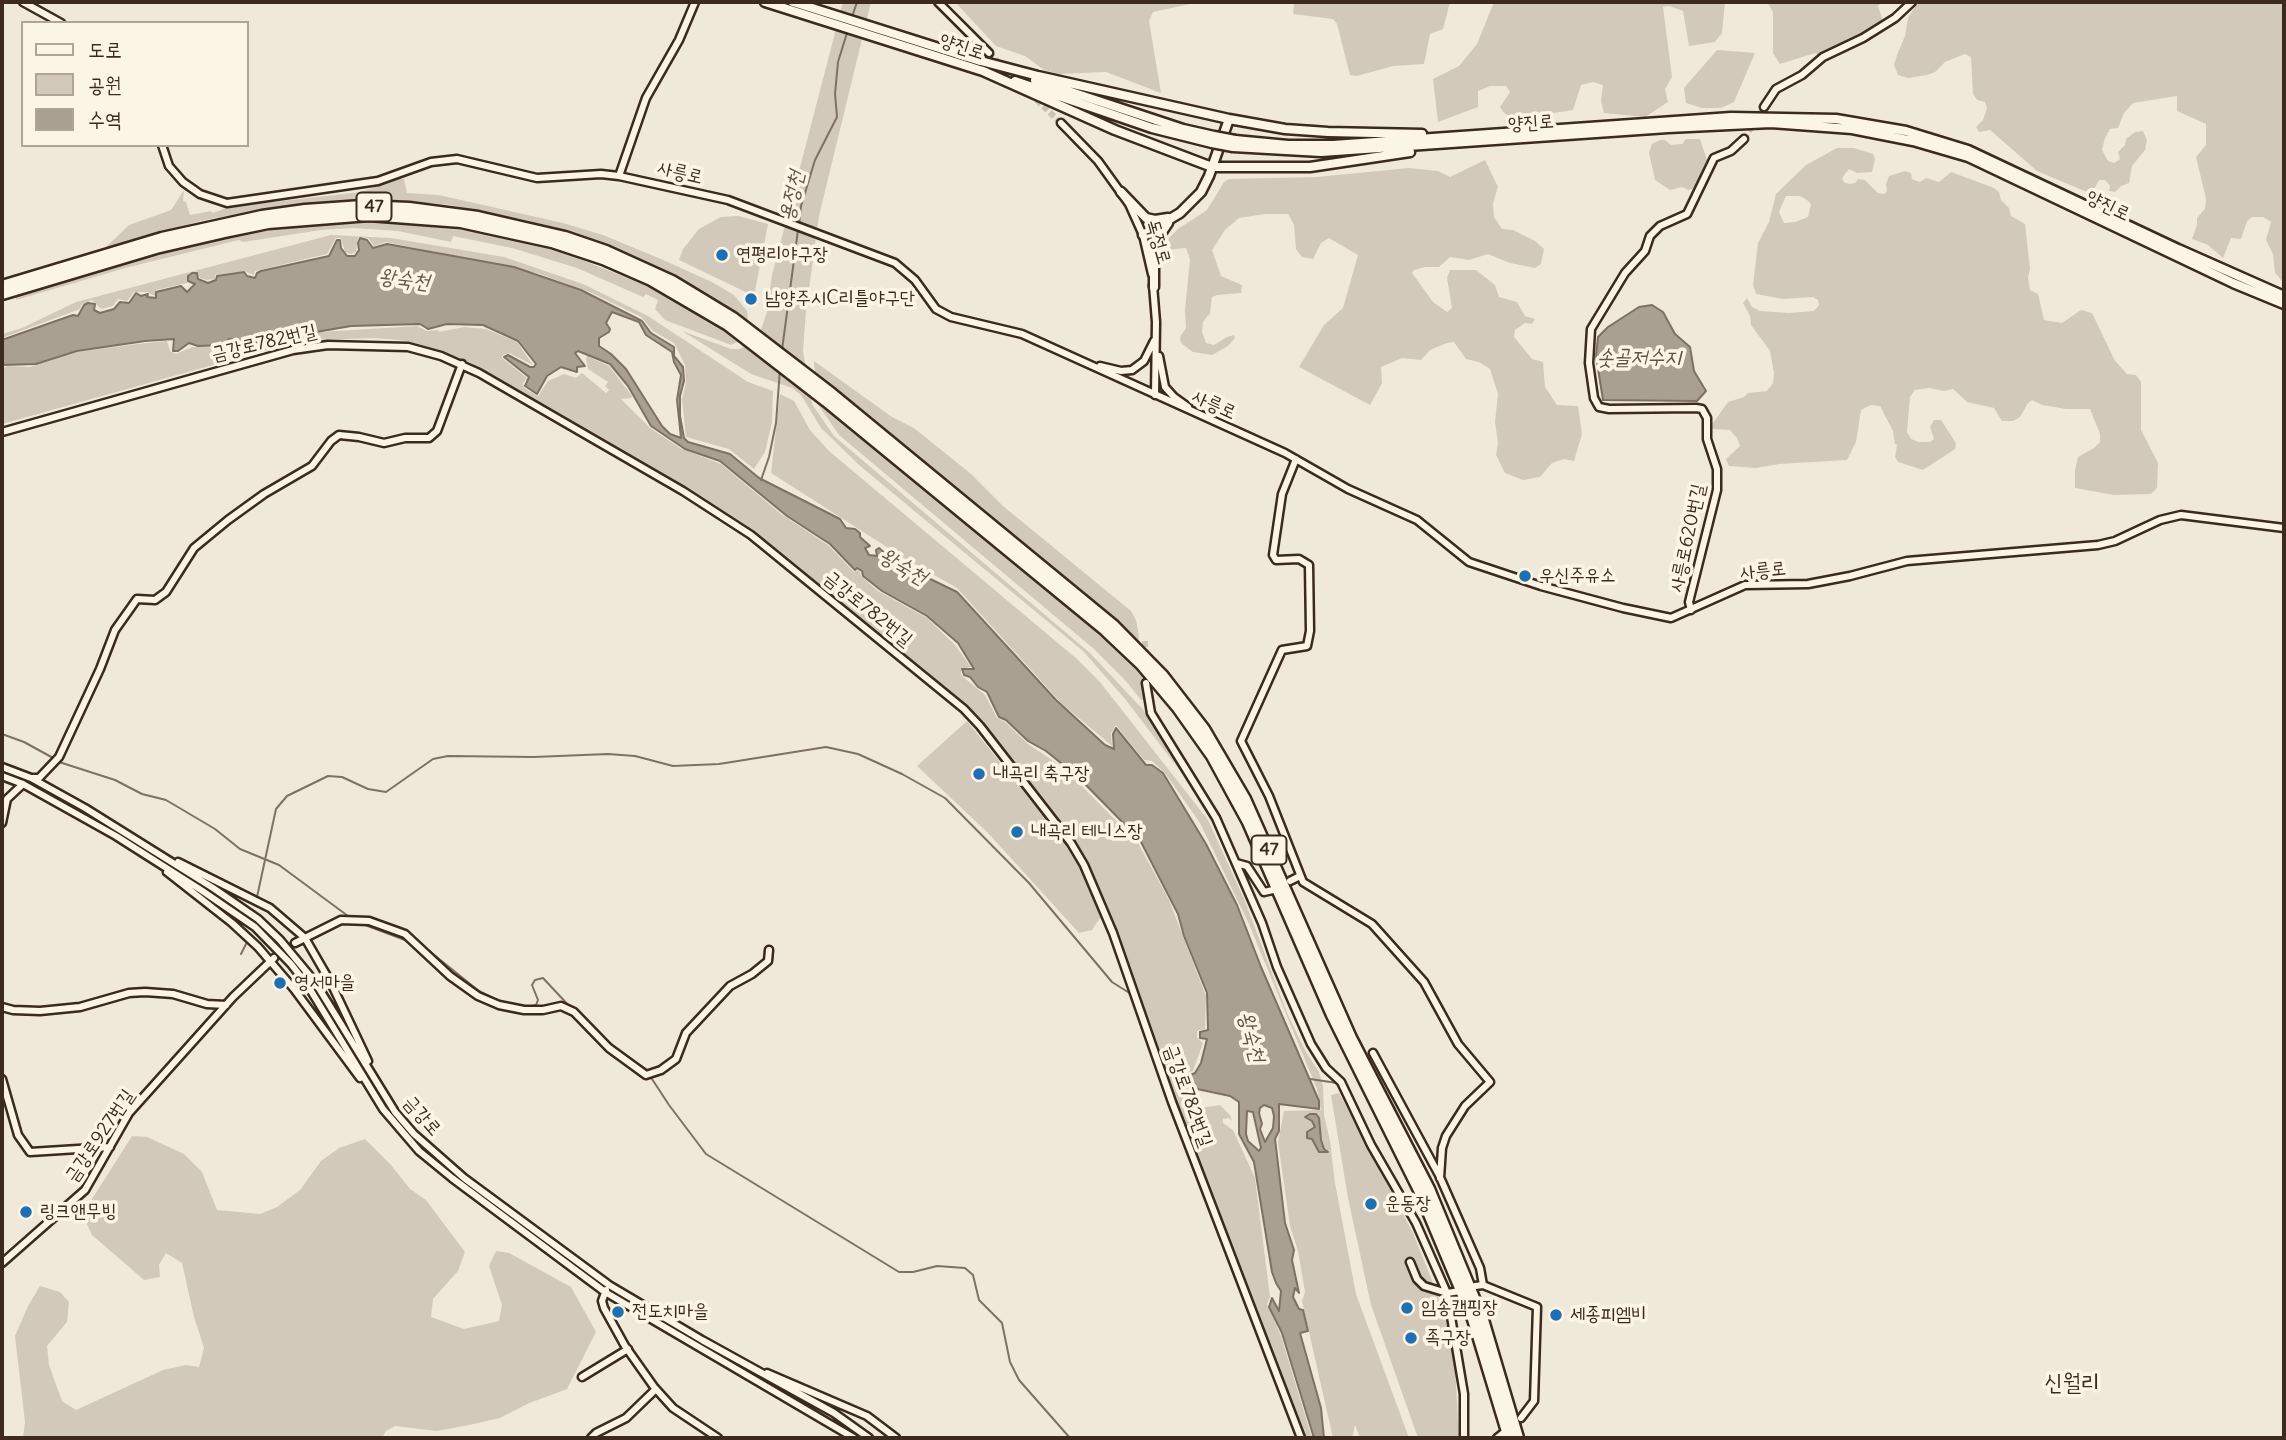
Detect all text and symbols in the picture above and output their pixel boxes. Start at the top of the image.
legend [21,21,248,147]
street label: 양진로 [937,29,987,65]
text: 도로 [88,36,122,63]
text: 공원 [88,71,122,98]
text: 수역 [88,106,122,133]
street label: 양진로 [1507,110,1555,136]
street label: 사릉로 [655,157,705,189]
water label: 용정천 [774,168,810,224]
street label: 양진로 [2082,186,2134,226]
road number: 47 [356,192,392,222]
street label: 독정로 [1141,217,1175,267]
place label: 연평리야구장 [736,244,828,266]
marker: 연평리야구장 [714,247,730,263]
water label: 왕숙천 [377,264,431,296]
place label: 남양주시C리틀야구단 [765,288,915,310]
marker: 남양주시C리틀야구단 [743,291,759,307]
street label: 금강로782번길 [209,320,319,366]
water label: 솟골저수지 [1597,345,1681,371]
street label: 사릉로 [1188,385,1240,425]
street label: 사릉로620번길 [1665,482,1711,594]
water label: 왕숙천 [875,543,931,591]
street label: 사릉로 [1739,557,1787,585]
place label: 우신주유소 [1539,565,1615,587]
street label: 금강로782번길 [819,566,917,652]
marker: 우신주유소 [1517,568,1533,584]
place label: 내곡리 축구장 [993,763,1089,785]
marker: 내곡리 축구장 [971,766,987,782]
place label: 내곡리 테니스장 [1031,821,1143,843]
marker: 내곡리 테니스장 [1009,824,1025,840]
road number: 47 [1252,836,1286,864]
place label: 영서마을 [294,972,355,994]
marker: 영서마을 [272,975,288,991]
water label: 왕숙천 [1232,1009,1270,1065]
street label: 금강로782번길 [1159,1042,1217,1150]
street label: 금강로927번길 [61,1085,139,1187]
street label: 금강로 [398,1091,446,1141]
place label: 운동장 [1385,1193,1431,1215]
marker: 운동장 [1363,1196,1379,1212]
place label: 링크앤무빙 [40,1201,116,1223]
marker: 링크앤무빙 [18,1204,34,1220]
place label: 임송캠핑장 [1421,1297,1497,1319]
marker: 임송캠핑장 [1399,1300,1415,1316]
place label: 전도치마을 [632,1301,708,1323]
marker: 전도치마을 [610,1304,626,1320]
place label: 세종피엠비 [1570,1304,1646,1326]
marker: 세종피엠비 [1548,1307,1564,1323]
place label: 족구장 [1425,1327,1471,1349]
marker: 족구장 [1403,1330,1419,1346]
district label: 신월리 [2044,1369,2100,1397]

